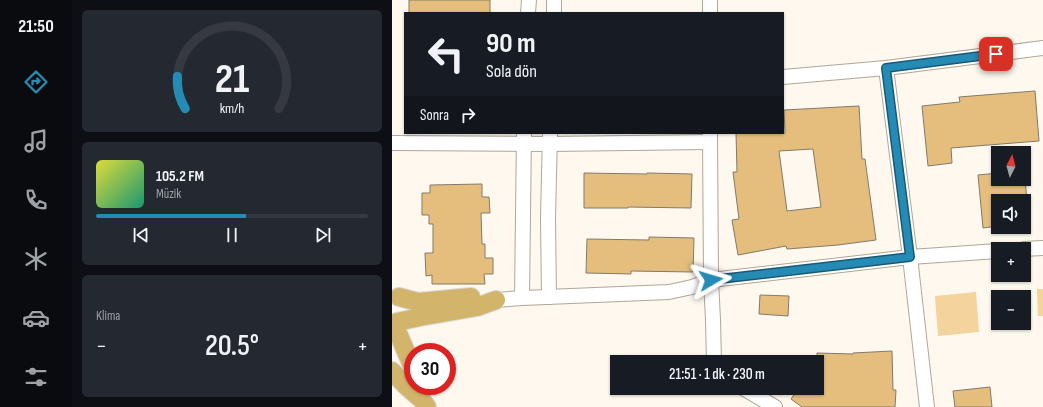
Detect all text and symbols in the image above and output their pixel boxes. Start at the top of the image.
text: 21:50 [18,16,54,37]
text: 90 m [486,27,536,60]
icon: left [420,28,472,80]
pin [979,37,1013,71]
icon: arrive [985,43,1007,65]
text: 21 [215,55,249,104]
text: Sola dön [486,61,537,82]
icon: directions [22,68,50,96]
text: km/h [220,100,244,117]
icon: right [457,104,479,126]
text: Sonra [420,106,449,125]
icon: music [22,127,50,155]
north arrow [991,146,1031,186]
map controls [991,146,1031,330]
text: 105.2 FM [156,167,204,186]
icon: phone [22,186,50,214]
text: Müzik [156,186,181,202]
button: sound [991,194,1031,234]
icon: previous [130,224,152,246]
icon: pause [221,224,243,246]
icon: next [312,224,334,246]
button: + [991,242,1031,282]
icon: climate [22,245,50,273]
position arrow [690,259,732,301]
button: − [991,290,1031,330]
icon: car [22,304,50,332]
text: Klima [96,308,120,324]
text: 20.5° [205,328,259,364]
text: − [96,333,107,360]
text: + [357,333,368,360]
speed limit sign: 30 [404,343,456,395]
icon: filters [22,363,50,391]
text: 21:51 · 1 dk · 230 m [669,365,765,384]

